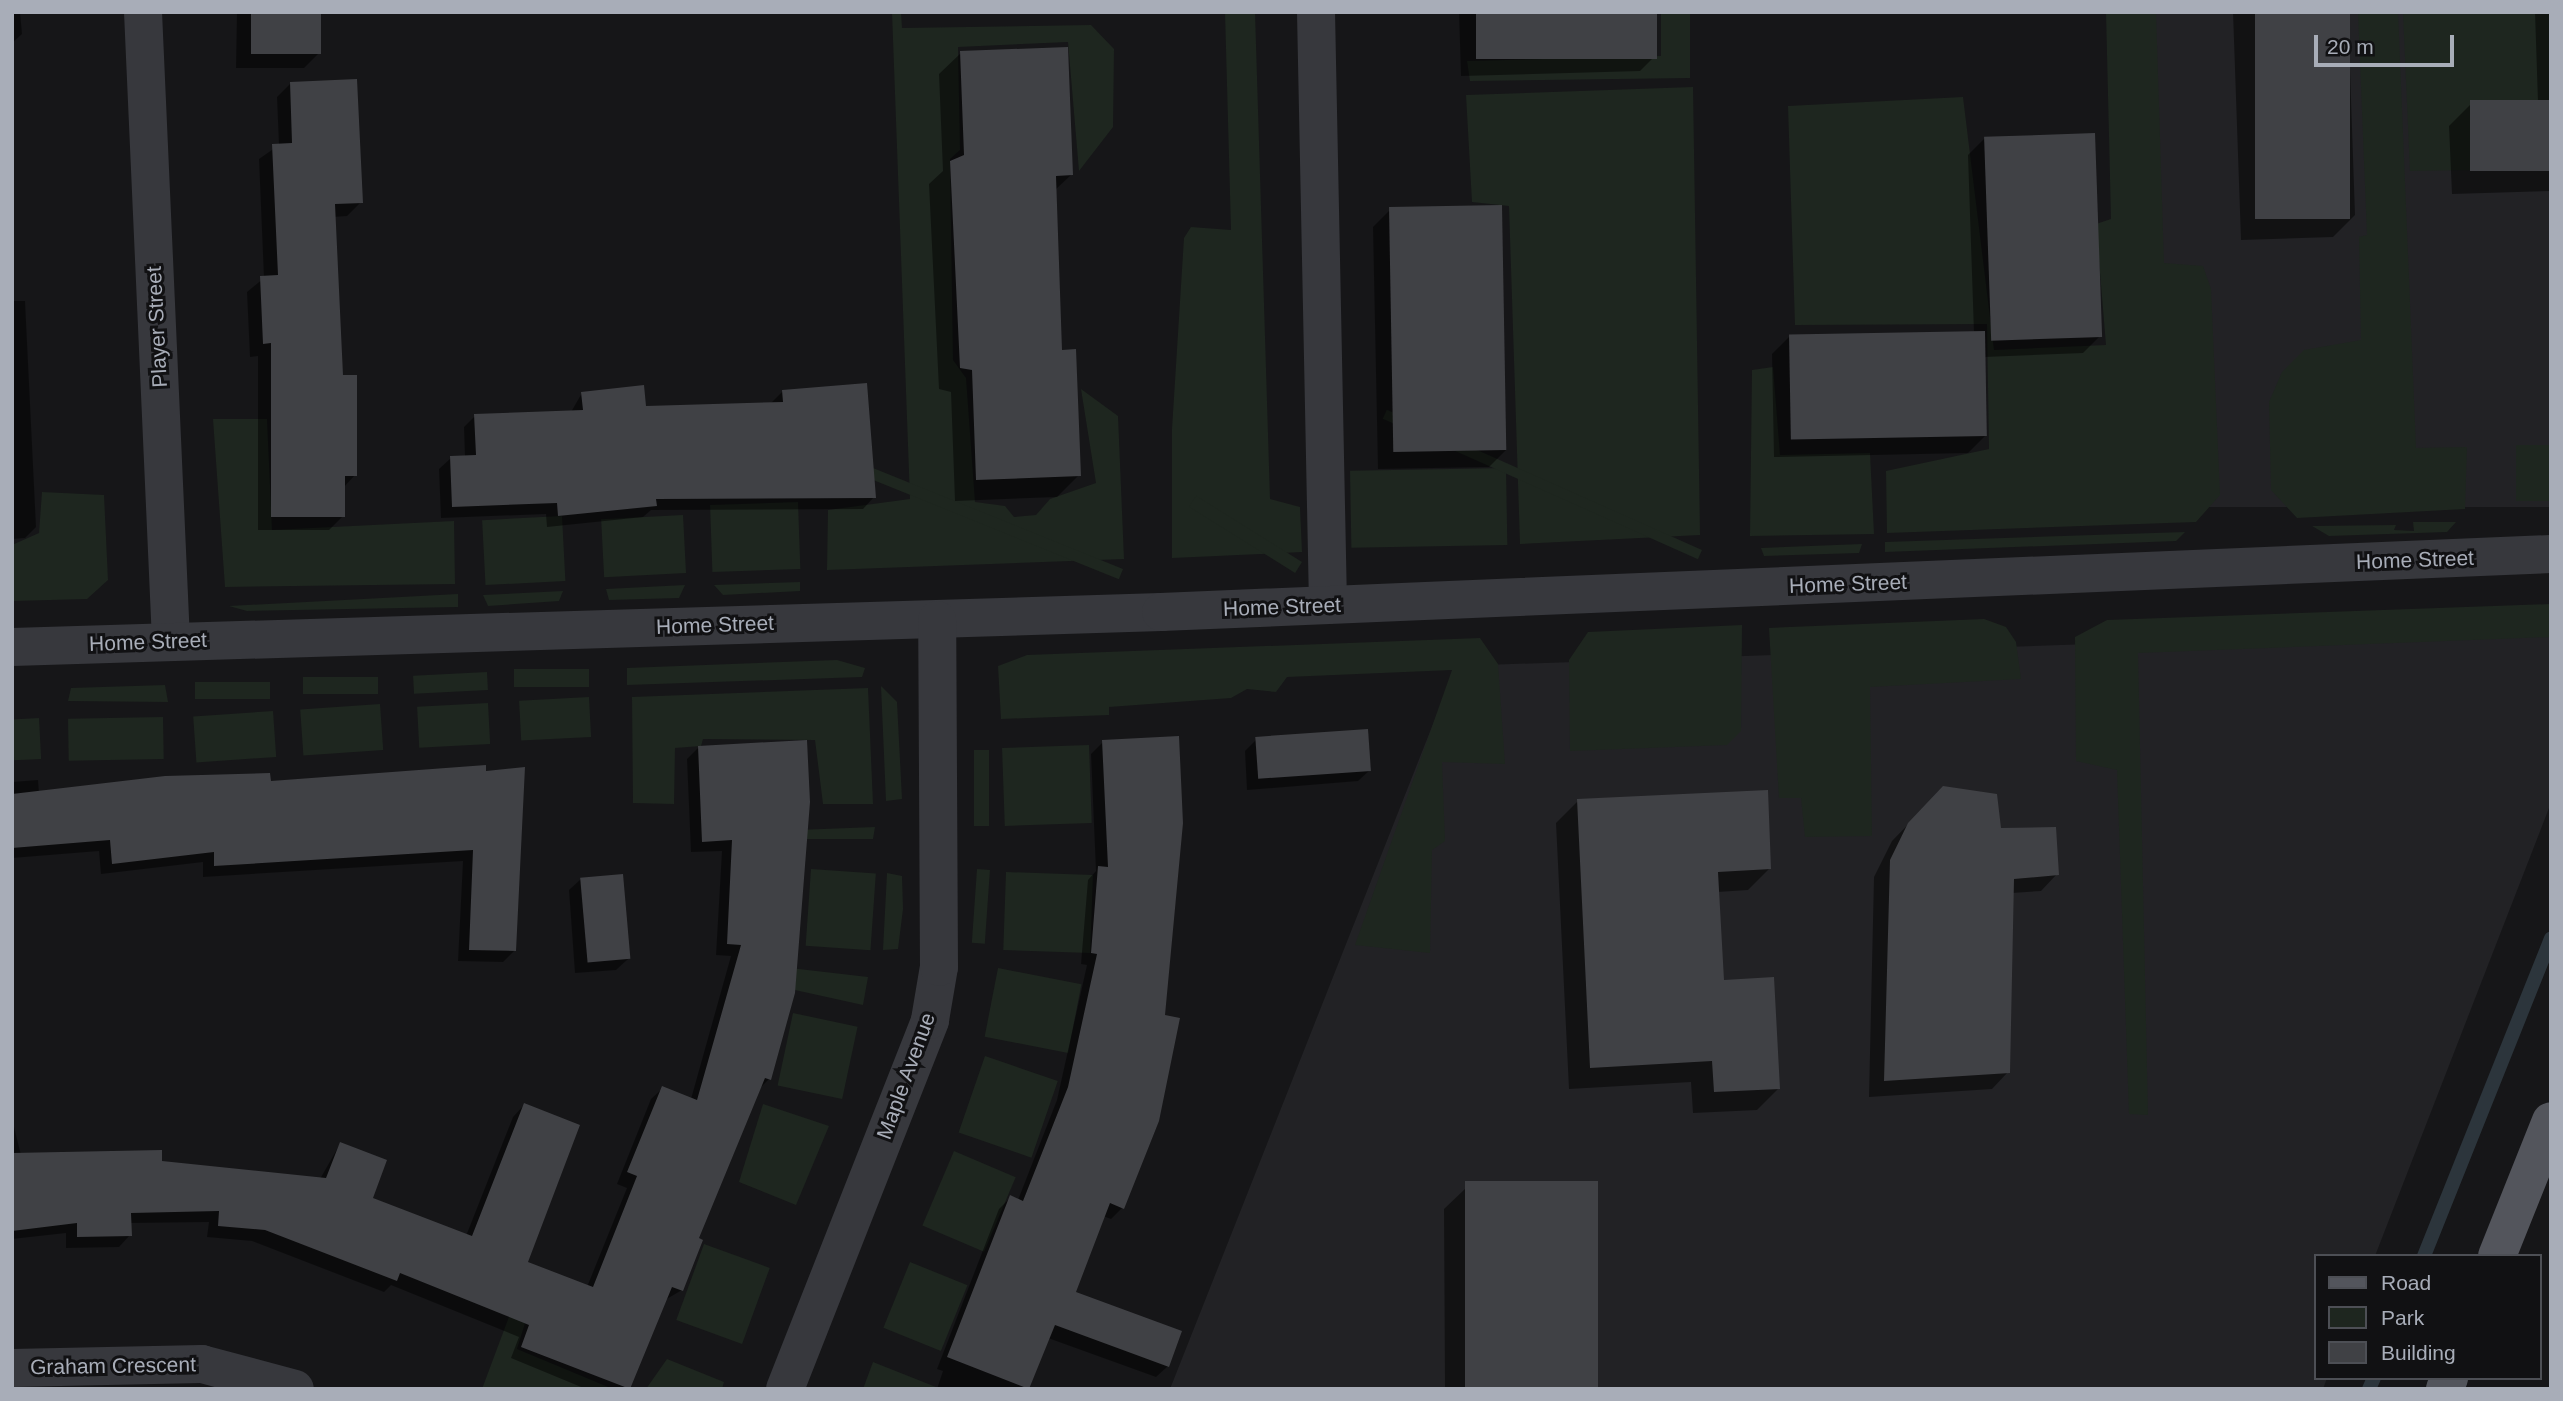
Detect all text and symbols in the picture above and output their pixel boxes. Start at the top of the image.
scale bar [2318,21,2458,65]
text: 20 m [2327,35,2374,58]
street label: Player Street [141,266,173,388]
street label: Home Street [2356,545,2474,575]
street label: Home Street [1789,569,1907,599]
street label: Home Street [1223,592,1341,622]
street label: Home Street [656,610,774,640]
street label: Home Street [89,627,207,657]
street label: Maple Avenue [871,1009,941,1143]
legend [2314,1254,2542,1380]
text: Road [2381,1271,2431,1294]
text: Park [2381,1306,2424,1329]
text: Building [2381,1341,2456,1364]
street label: Graham Crescent [30,1352,196,1380]

